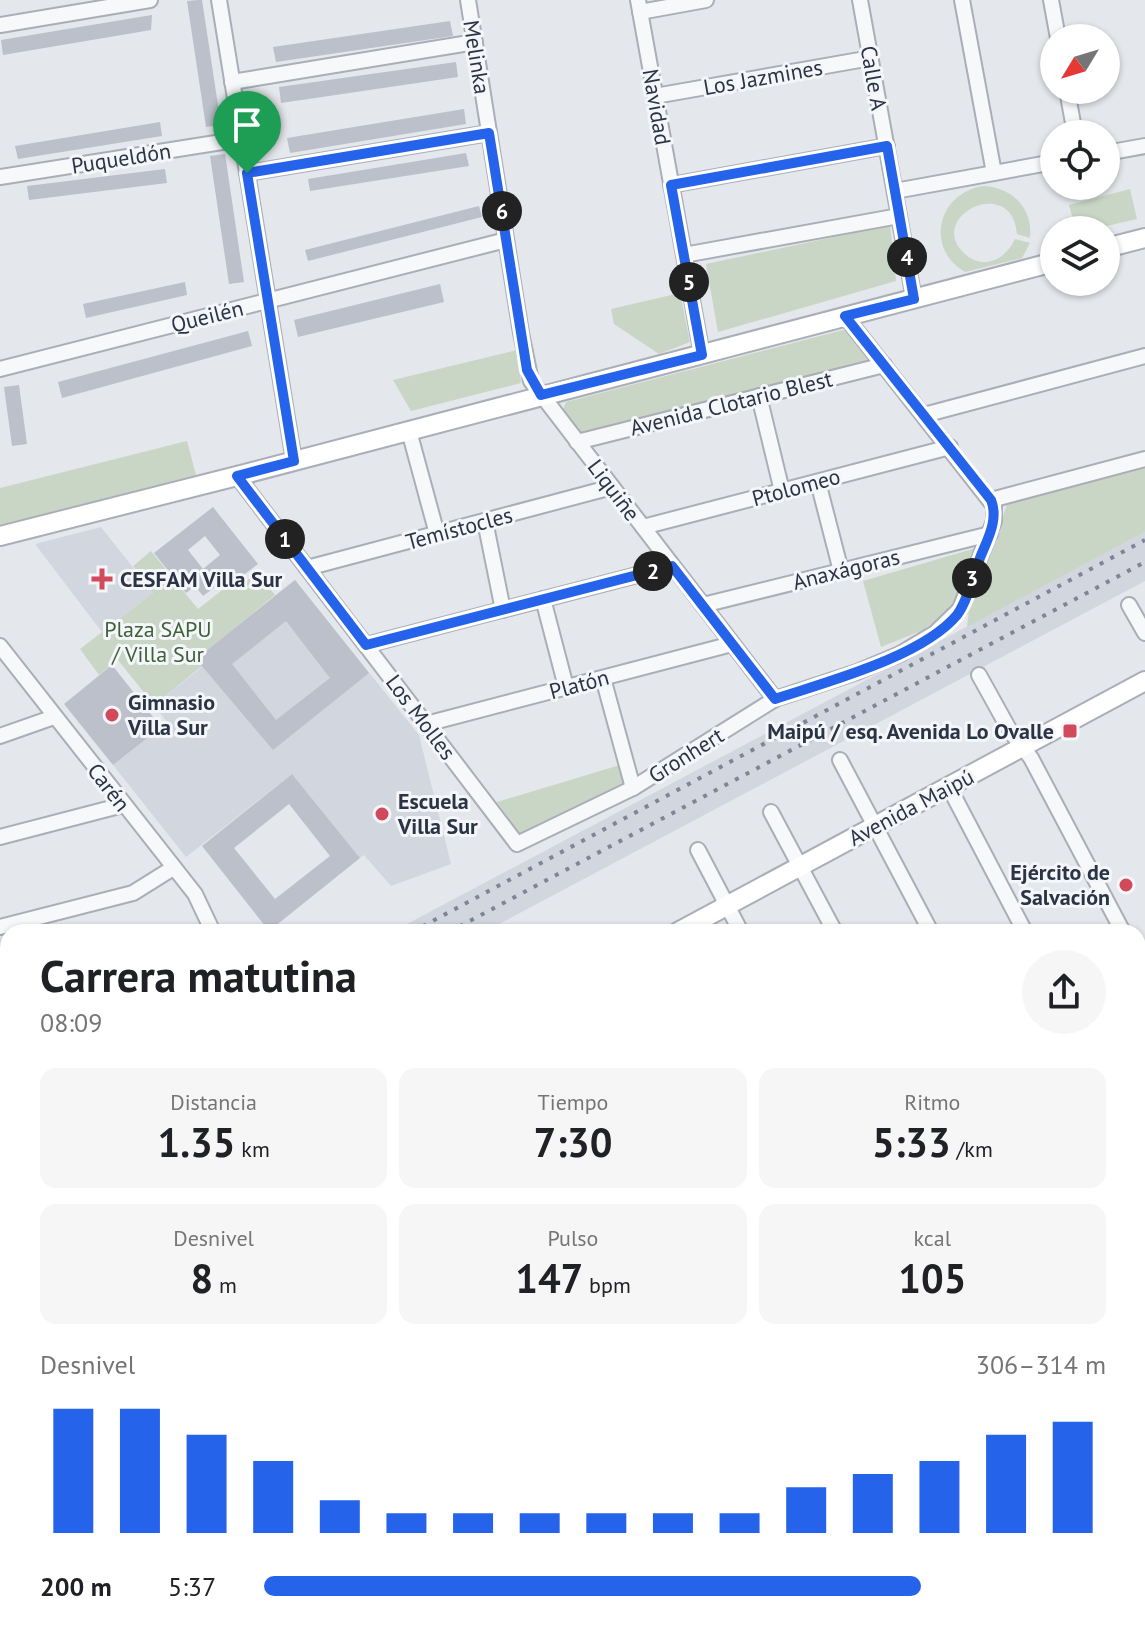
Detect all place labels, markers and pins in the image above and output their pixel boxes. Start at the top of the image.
pin [213,91,281,173]
pin: 6 [482,191,522,231]
pin: 4 [887,237,927,277]
pin: 5 [669,262,709,302]
pin: 1 [265,519,305,559]
pin: 2 [633,551,673,591]
pin: 3 [952,558,992,598]
place label: CESFAM Villa Sur [120,565,283,593]
marker: CESFAM Villa Sur [91,568,113,590]
place label: Gimnasio Villa Sur [127,688,215,741]
marker: Gimnasio Villa Sur [103,706,121,724]
place label: Maipú / esq. Avenida Lo Ovalle [767,717,1054,745]
marker: Maipú / esq. Avenida Lo Ovalle [1061,722,1079,740]
place label: Escuela Villa Sur [397,787,478,840]
marker: Escuela Villa Sur [373,805,391,823]
place label: Ejército de Salvación [1010,858,1110,911]
marker: Ejército de Salvación [1117,876,1135,894]

